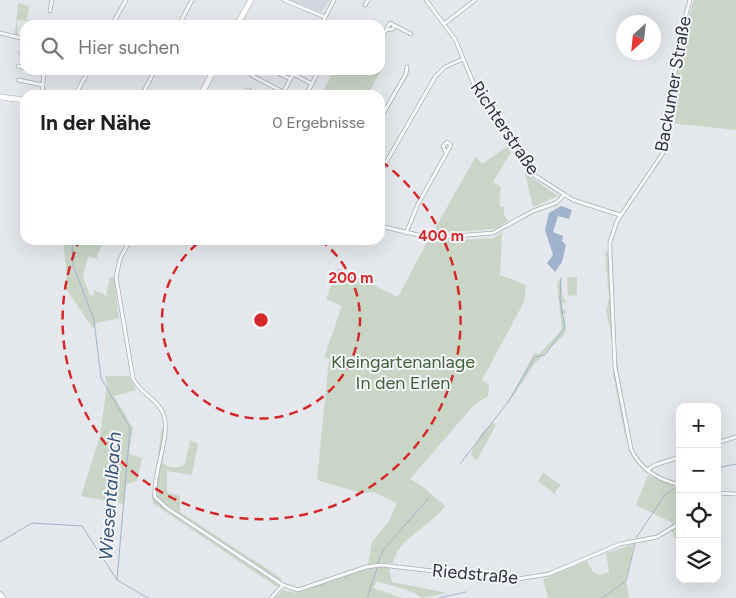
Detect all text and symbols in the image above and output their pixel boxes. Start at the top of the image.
street label: Backumer Straße [650,14,696,154]
north arrow [616,15,661,60]
search box [20,20,385,75]
icon: search [38,34,66,62]
text: Hier suchen [78,36,179,59]
street label: Richterstraße [466,77,545,179]
text: In der Nähe [40,110,151,135]
text: 0 Ergebnisse [272,113,365,132]
text: 400 m [418,227,464,245]
text: 200 m [329,269,373,287]
centre of rings [252,311,270,329]
park label: Kleingartenanlage In den Erlen [331,351,475,394]
map controls [676,403,721,583]
button: + [676,403,721,448]
water label: Wiesentalbach [94,431,126,561]
button: − [676,448,721,493]
button: locate [676,493,721,538]
button: layers [676,538,721,583]
street label: Riedstraße [431,559,519,589]

